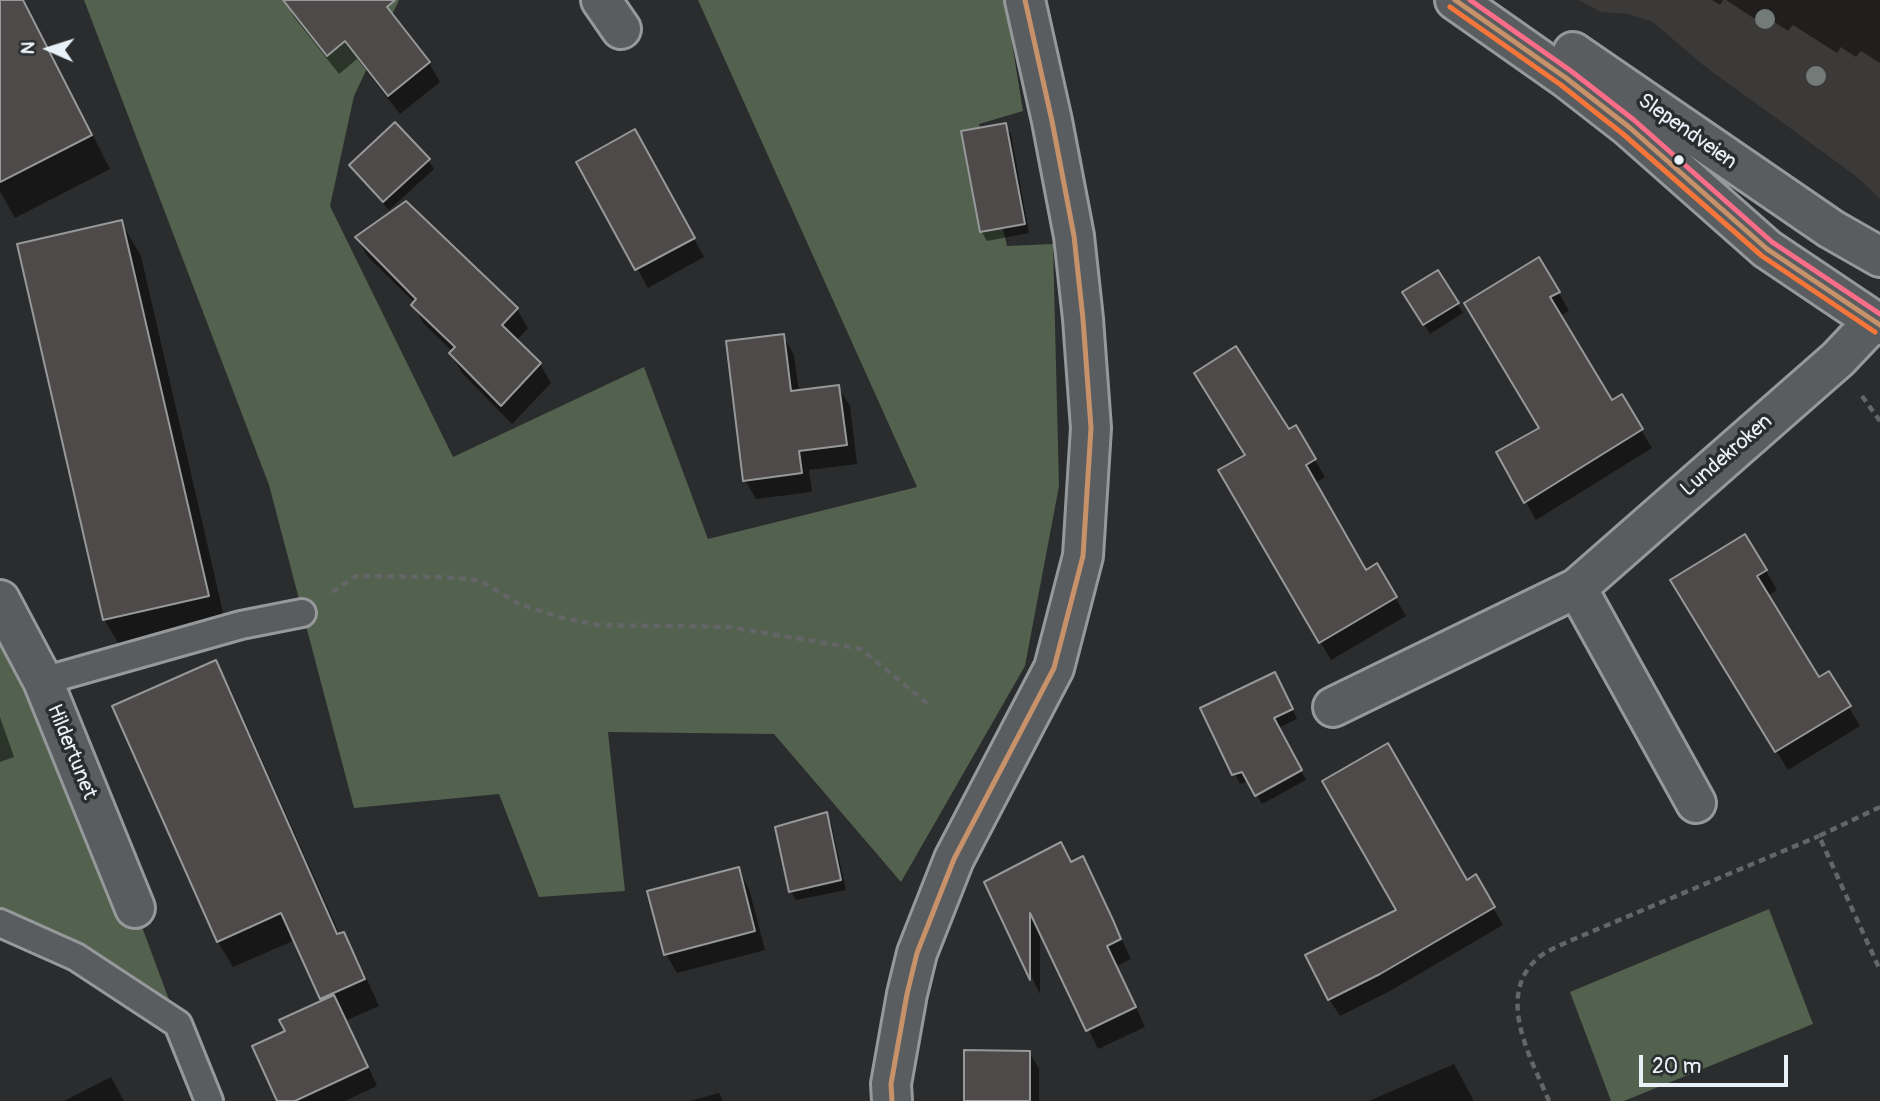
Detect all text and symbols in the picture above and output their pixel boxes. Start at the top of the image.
north arrow [14,14,84,84]
text: N [16,41,40,55]
street label: Slependveien [1633,89,1741,175]
unlabelled marker [1672,153,1686,167]
street label: Lundekroken [1676,409,1778,503]
street label: Hildertunet [41,701,101,803]
scale bar [1642,1042,1791,1086]
text: 20 m [1652,1053,1701,1080]

